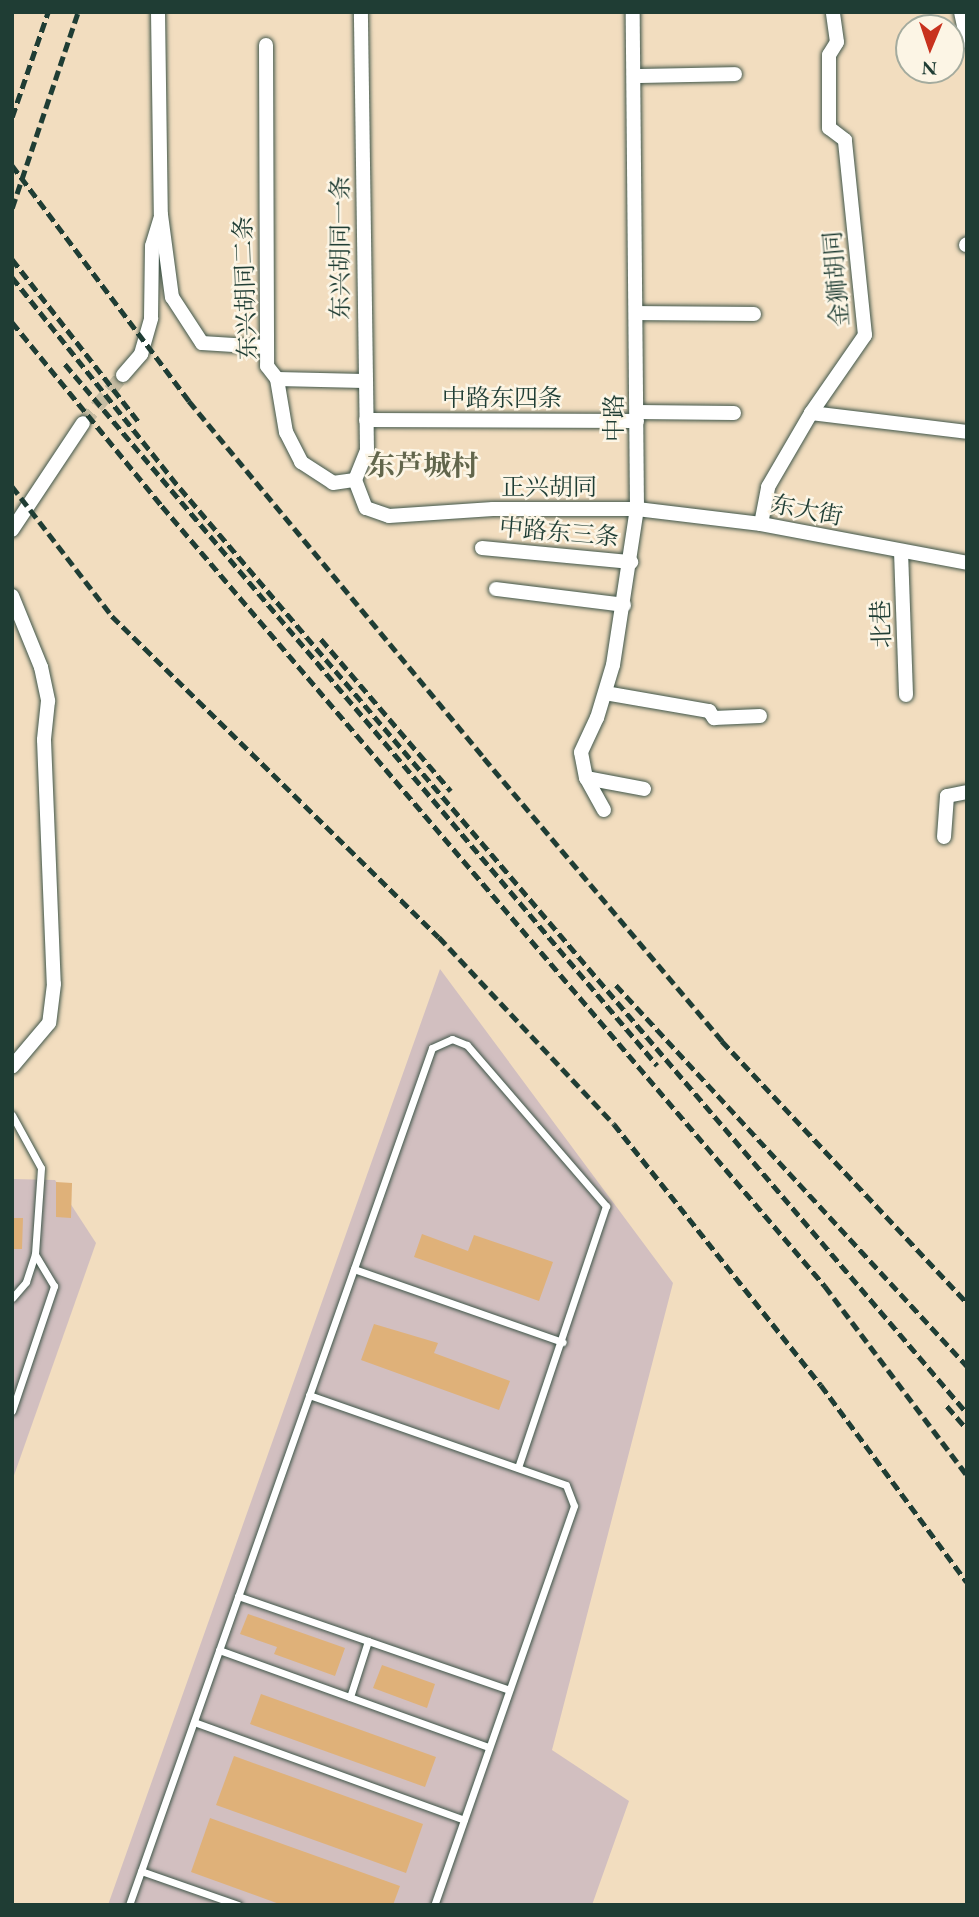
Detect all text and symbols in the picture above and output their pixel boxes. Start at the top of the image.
north arrow [895,14,965,84]
text: N [921,56,937,81]
street label: 东兴胡同一条 [326,176,354,320]
street label: 东兴胡同二条 [228,216,262,360]
street label: 金狮胡同 [817,230,855,328]
street label: 中路东四条 [442,384,562,412]
street label: 中路 [600,394,628,442]
district label: 东芦城村 [367,448,479,482]
street label: 正兴胡同 [501,473,597,501]
street label: 东大街 [769,489,845,531]
street label: 中路东三条 [498,512,620,552]
street label: 北巷 [866,600,896,648]

